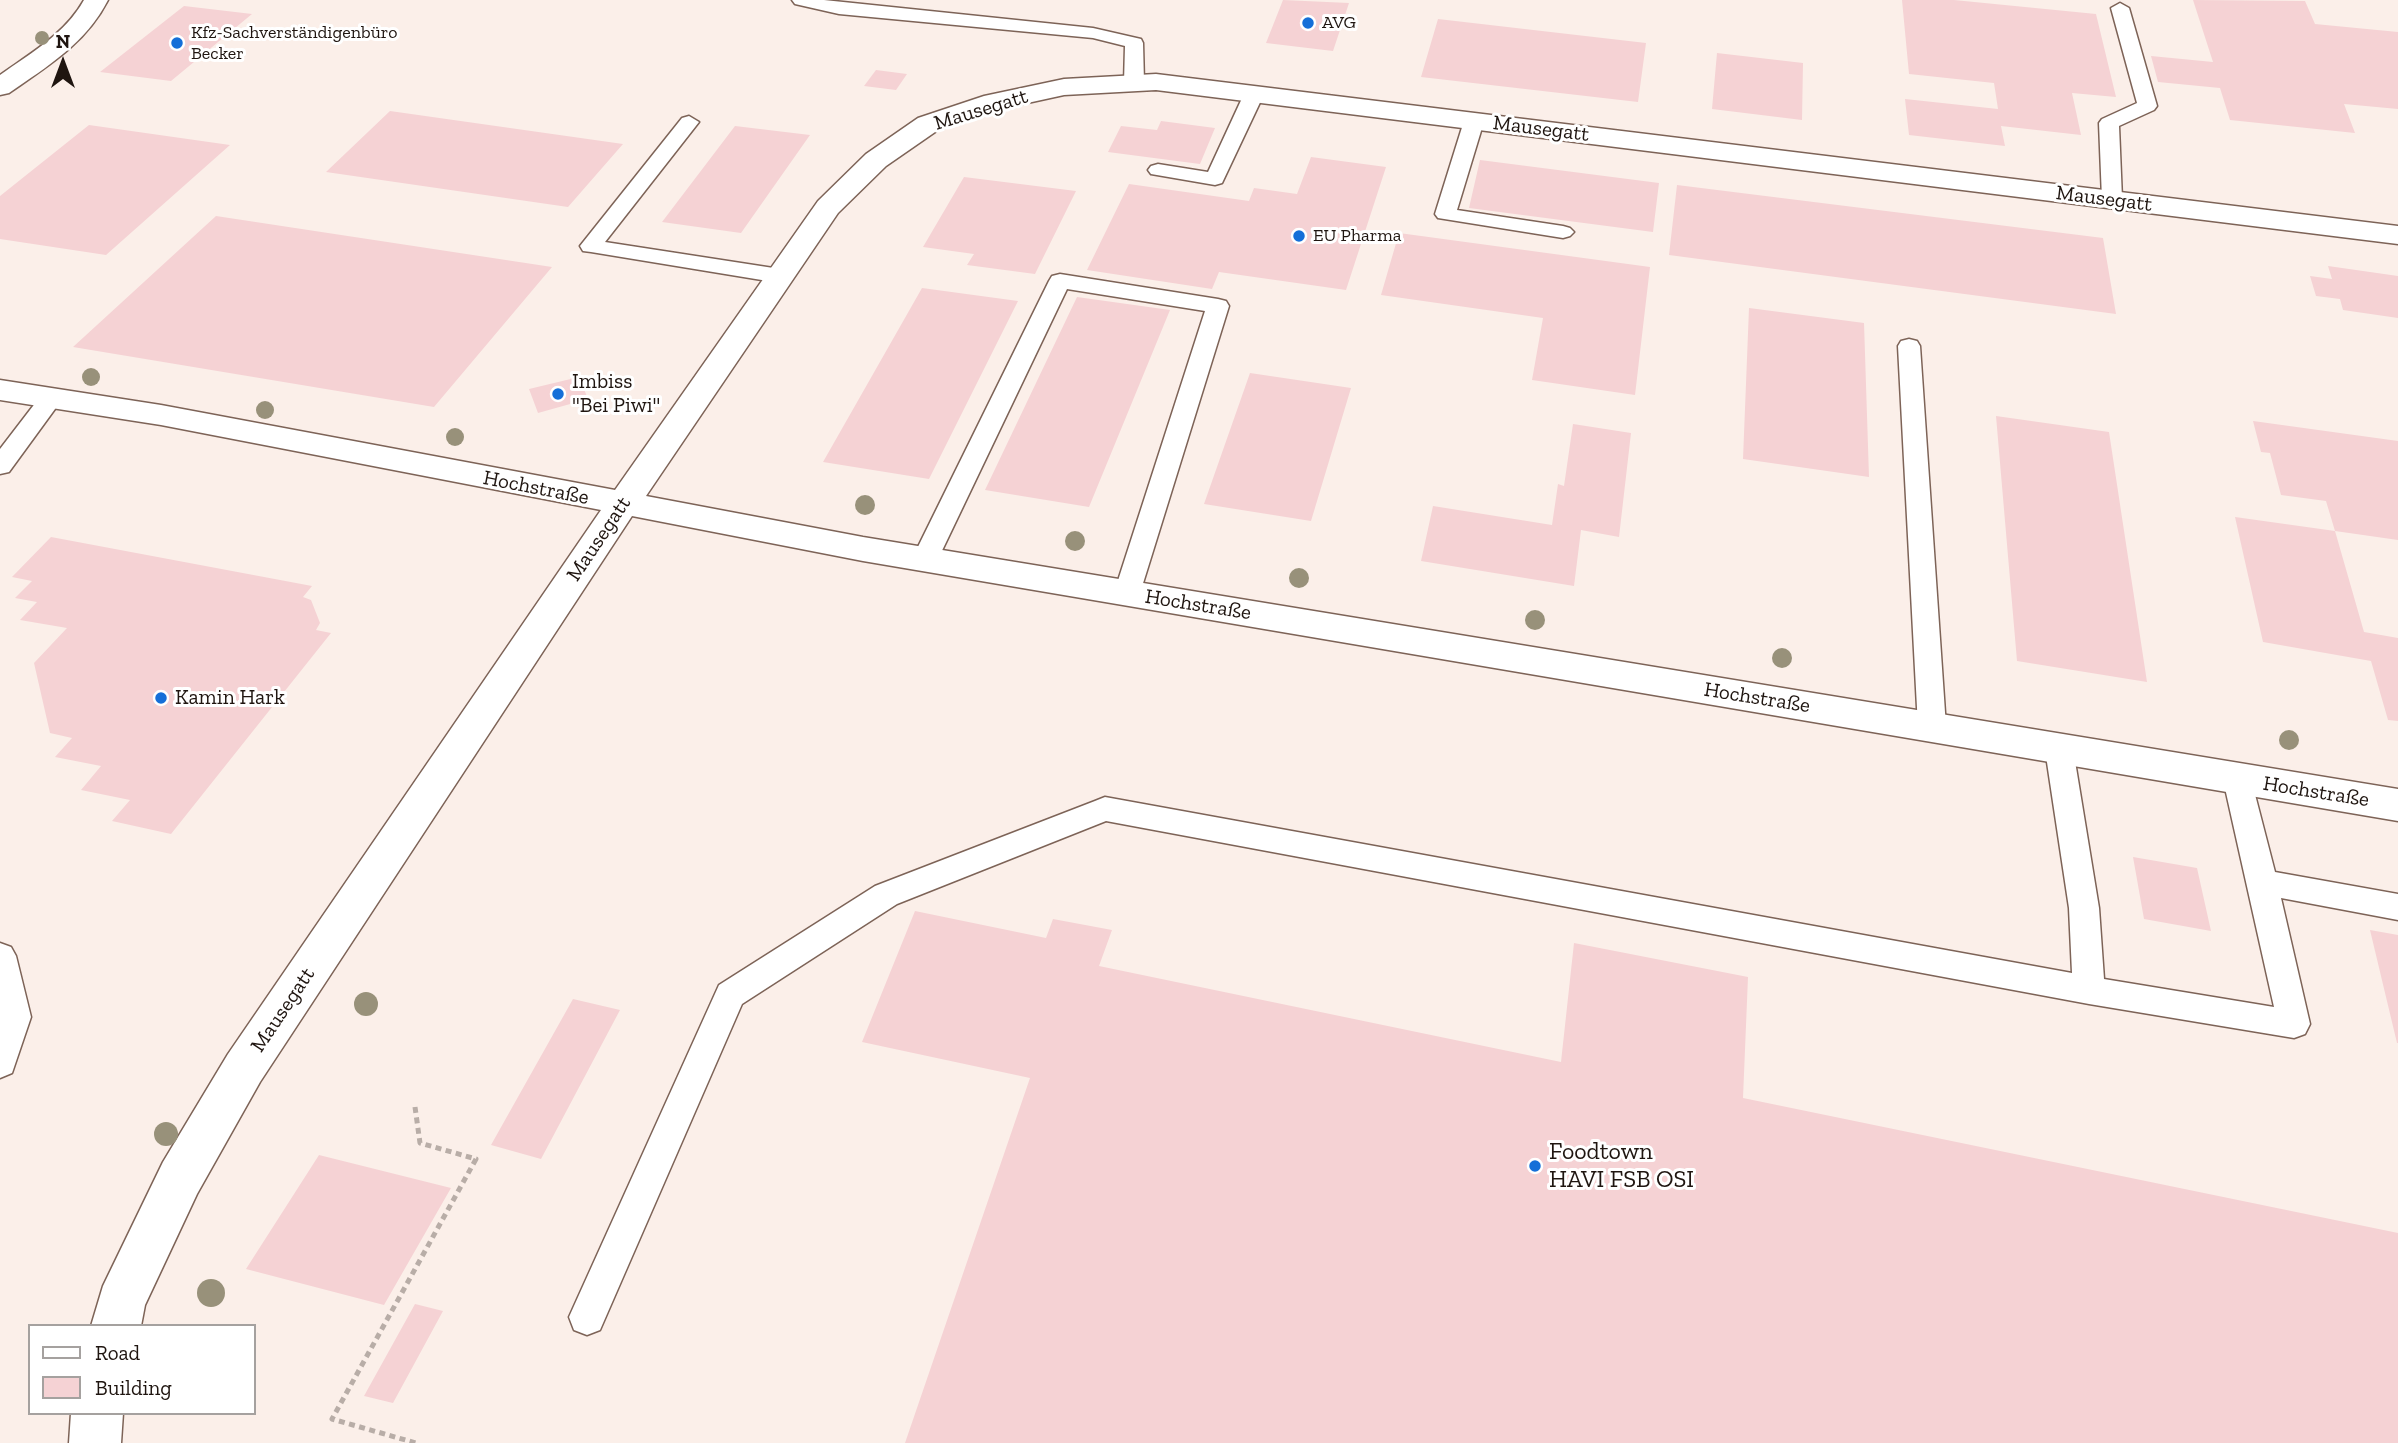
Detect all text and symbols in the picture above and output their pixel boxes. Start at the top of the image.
place label: AVG [1322,12,1356,34]
marker: AVG [1300,15,1316,31]
place label: Kfz-Sachverständigenbüro Becker [191,22,398,64]
north arrow [28,28,98,98]
text: N [56,30,70,53]
marker: Kfz-Sachverständigenbüro Becker [169,35,185,51]
street label: Mausegatt [931,84,1031,136]
street label: Mausegatt [1492,111,1590,147]
street label: Mausegatt [2055,181,2153,217]
place label: EU Pharma [1313,225,1401,247]
marker: EU Pharma [1291,228,1307,244]
place label: Imbiss "Bei Piwi" [572,369,660,419]
marker: Imbiss "Bei Piwi" [550,386,566,402]
street label: Hochstraße [481,465,591,511]
street label: Mausegatt [562,492,636,586]
street label: Hochstraße [1143,584,1253,626]
street label: Hochstraße [1702,677,1812,719]
place label: Kamin Hark [175,685,285,711]
marker: Kamin Hark [153,690,169,706]
street label: Hochstraße [2261,771,2371,813]
street label: Mausegatt [246,963,320,1057]
place label: Foodtown HAVI FSB OSI [1549,1138,1694,1194]
marker: Foodtown HAVI FSB OSI [1527,1158,1543,1174]
legend [28,1324,256,1415]
text: Road [95,1340,140,1365]
text: Building [95,1375,172,1400]

